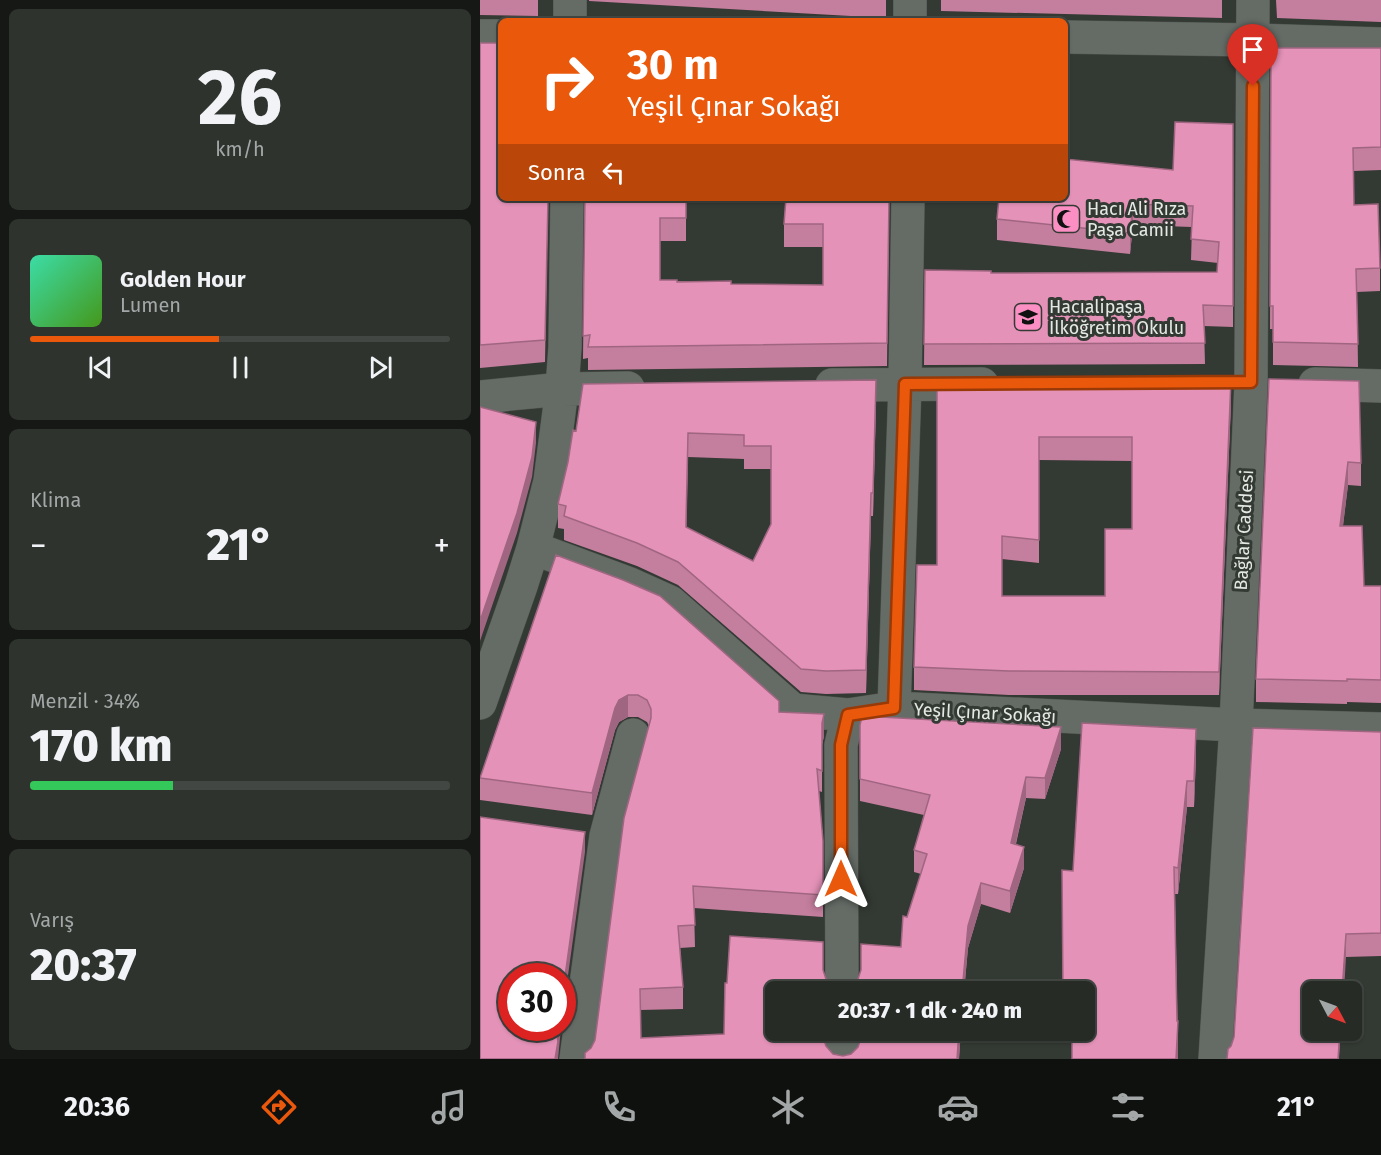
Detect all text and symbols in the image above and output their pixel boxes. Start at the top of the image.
pin [1227,24,1278,86]
icon: arrive [1236,33,1269,66]
text: 30 m [627,40,719,90]
icon: right [528,42,606,120]
text: 26 [198,51,282,145]
text: Yeşil Çınar Sokağı [627,91,841,123]
text: km/h [215,137,265,161]
icon: left [597,156,630,189]
text: Sonra [528,159,585,186]
place label: Hacı Ali Rıza Paşa Camii [1087,198,1186,241]
mosque icon: Hacı Ali Rıza Paşa Camii [1050,203,1082,235]
text: Golden Hour [120,266,246,293]
text: Lumen [120,293,181,317]
place label: Hacıalipaşa İlköğretim Okulu [1049,296,1184,339]
school or university icon: Hacıalipaşa İlköğretim Okulu [1012,301,1044,333]
icon: previous [84,351,117,384]
icon: pause [224,351,257,384]
icon: next [364,351,397,384]
street label: Bağlar Caddesi [1230,469,1258,591]
text: Klima [30,488,81,512]
text: 21° [206,518,274,572]
text: − [30,526,47,566]
text: + [434,526,450,566]
text: Menzil · 34% [30,689,140,713]
street label: Yeşil Çınar Sokağı [913,698,1057,728]
text: 170 km [30,719,172,773]
position arrow [809,847,873,911]
text: Varış [30,908,74,932]
text: 20:37 [30,938,137,992]
speed limit sign: 30 [498,963,576,1041]
north arrow [1302,981,1362,1041]
map controls [1302,981,1362,1041]
text: 20:37 · 1 dk · 240 m [838,997,1022,1024]
icon: directions [258,1086,300,1128]
icon: music [428,1086,470,1128]
icon: phone [598,1086,640,1128]
icon: climate [767,1086,809,1128]
icon: car [937,1086,979,1128]
icon: filters [1107,1086,1149,1128]
text: 20:36 [64,1091,130,1123]
text: 21° [1277,1091,1317,1123]

